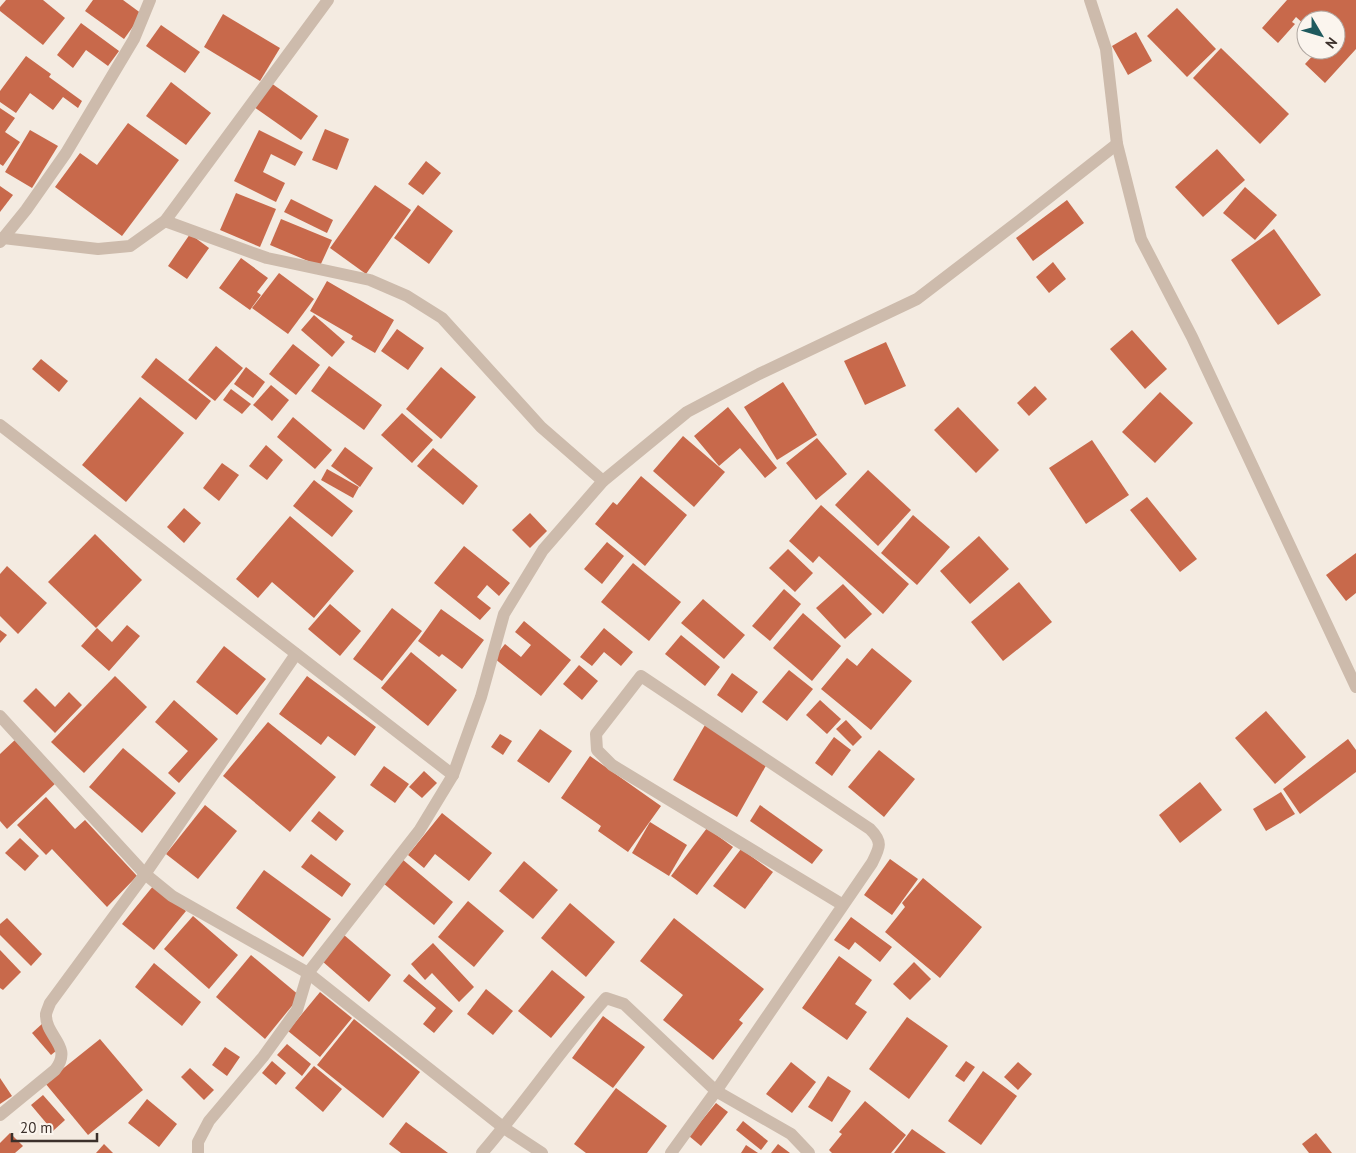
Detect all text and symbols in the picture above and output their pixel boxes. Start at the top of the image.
north arrow [1296,10,1346,60]
text: N [1321,34,1341,52]
scale bar [12,1110,98,1142]
text: 20 m [20,1118,53,1137]

